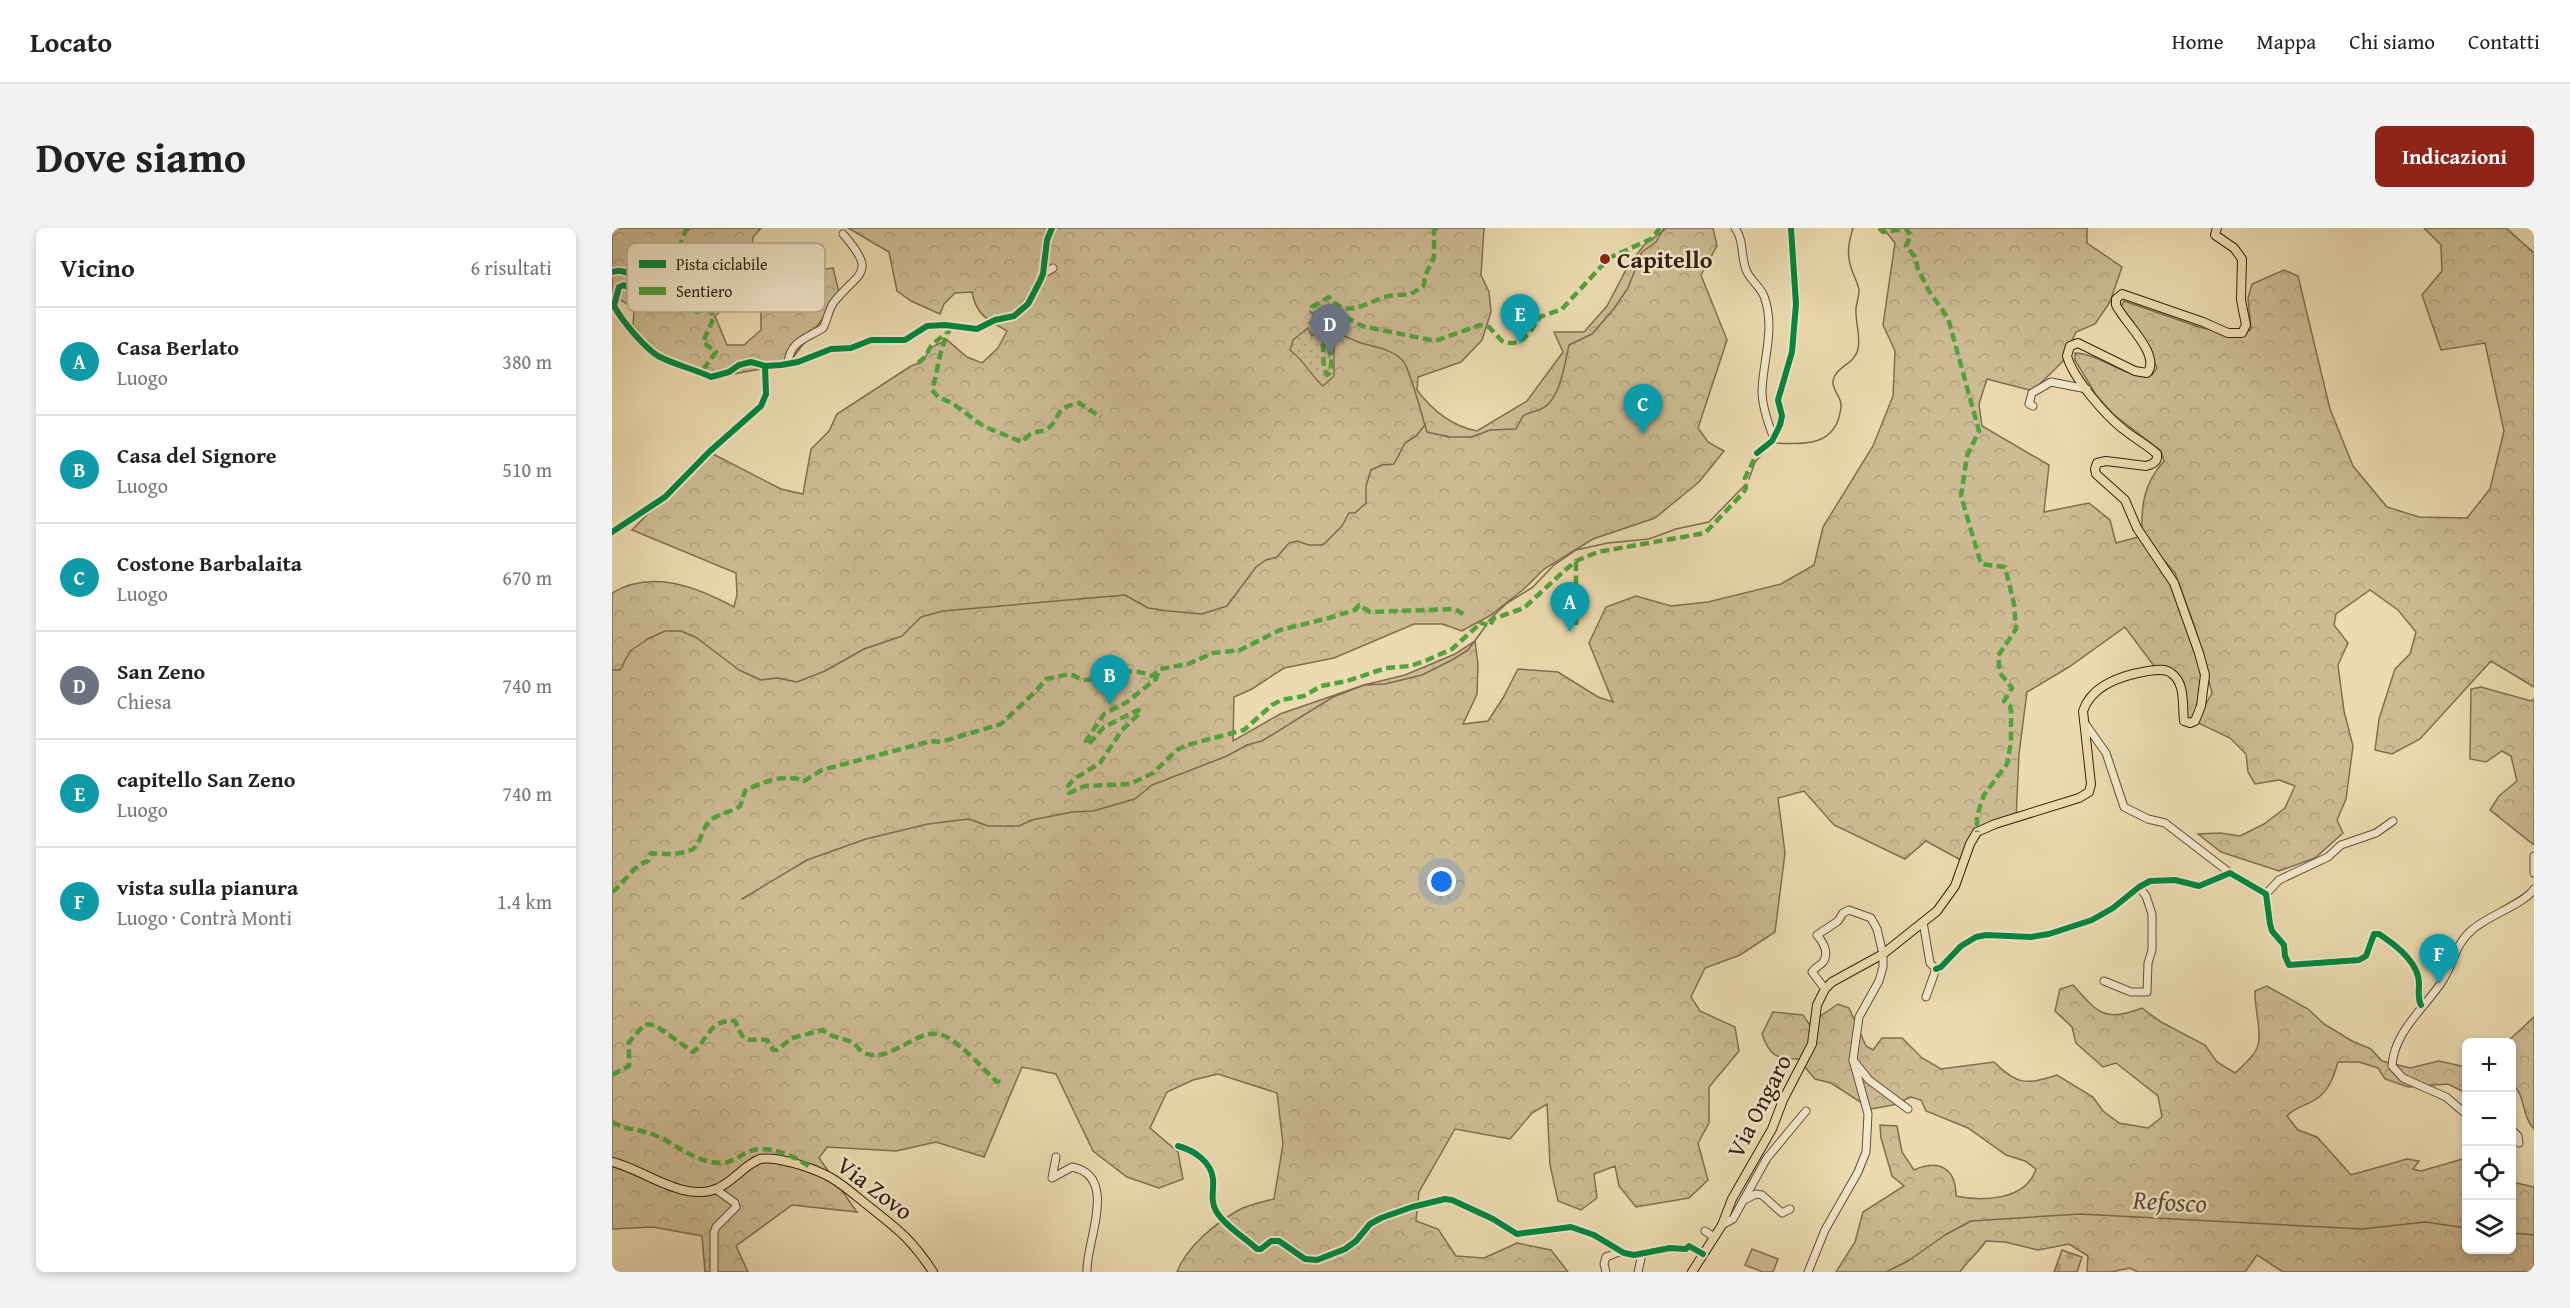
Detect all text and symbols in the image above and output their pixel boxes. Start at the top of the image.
text: Locato [30,21,112,62]
text: Home [2172,26,2224,57]
text: Mappa [2257,26,2316,57]
text: Chi siamo [2349,26,2435,57]
text: Contatti [2468,26,2540,57]
text: Dove siamo [36,126,246,187]
button: Indicazioni [2375,126,2534,187]
place label: Capitello [1617,242,1713,277]
legend [627,243,825,312]
text: Vicino [60,248,135,287]
text: Pista ciclabile [676,252,767,276]
marker: Capitello [1598,252,1612,266]
text: 6 risultati [471,253,552,282]
text: Sentiero [676,279,732,303]
pin: E [1500,294,1540,344]
pin: D [1310,304,1350,354]
text: Casa Berlato [117,331,239,363]
text: A [73,347,86,376]
text: 380 m [502,347,552,376]
text: Luogo [117,363,168,392]
pin: C [1624,384,1662,434]
text: Casa del Signore [117,439,277,471]
text: B [73,455,86,484]
text: 510 m [502,455,552,484]
text: Luogo [117,471,168,500]
text: Costone Barbalaita [117,547,302,579]
text: C [74,563,85,592]
text: 670 m [502,563,552,592]
text: Luogo [117,579,168,608]
pin: A [1550,582,1590,632]
text: San Zeno [117,655,205,687]
pin: B [1090,656,1130,705]
text: D [73,671,86,700]
text: 740 m [502,671,552,700]
text: Chiesa [117,687,172,716]
text: capitello San Zeno [117,763,295,795]
text: E [74,779,85,808]
text: 740 m [502,779,552,808]
text: Luogo [117,795,168,824]
your location [1427,867,1456,896]
text: vista sulla pianura [117,871,298,903]
text: F [74,887,85,916]
text: 1.4 km [497,887,552,916]
text: Luogo · Contrà Monti [117,903,292,932]
pin: F [2420,934,2458,984]
map controls [2462,1038,2516,1254]
button: + [2462,1038,2516,1092]
street label: Via Ongaro [1718,1048,1800,1164]
button: − [2462,1092,2516,1146]
button: locate [2462,1146,2516,1200]
street label: Via Zovo [830,1148,920,1228]
water label: Refosco [2131,1180,2208,1222]
button: layers [2462,1200,2516,1254]

